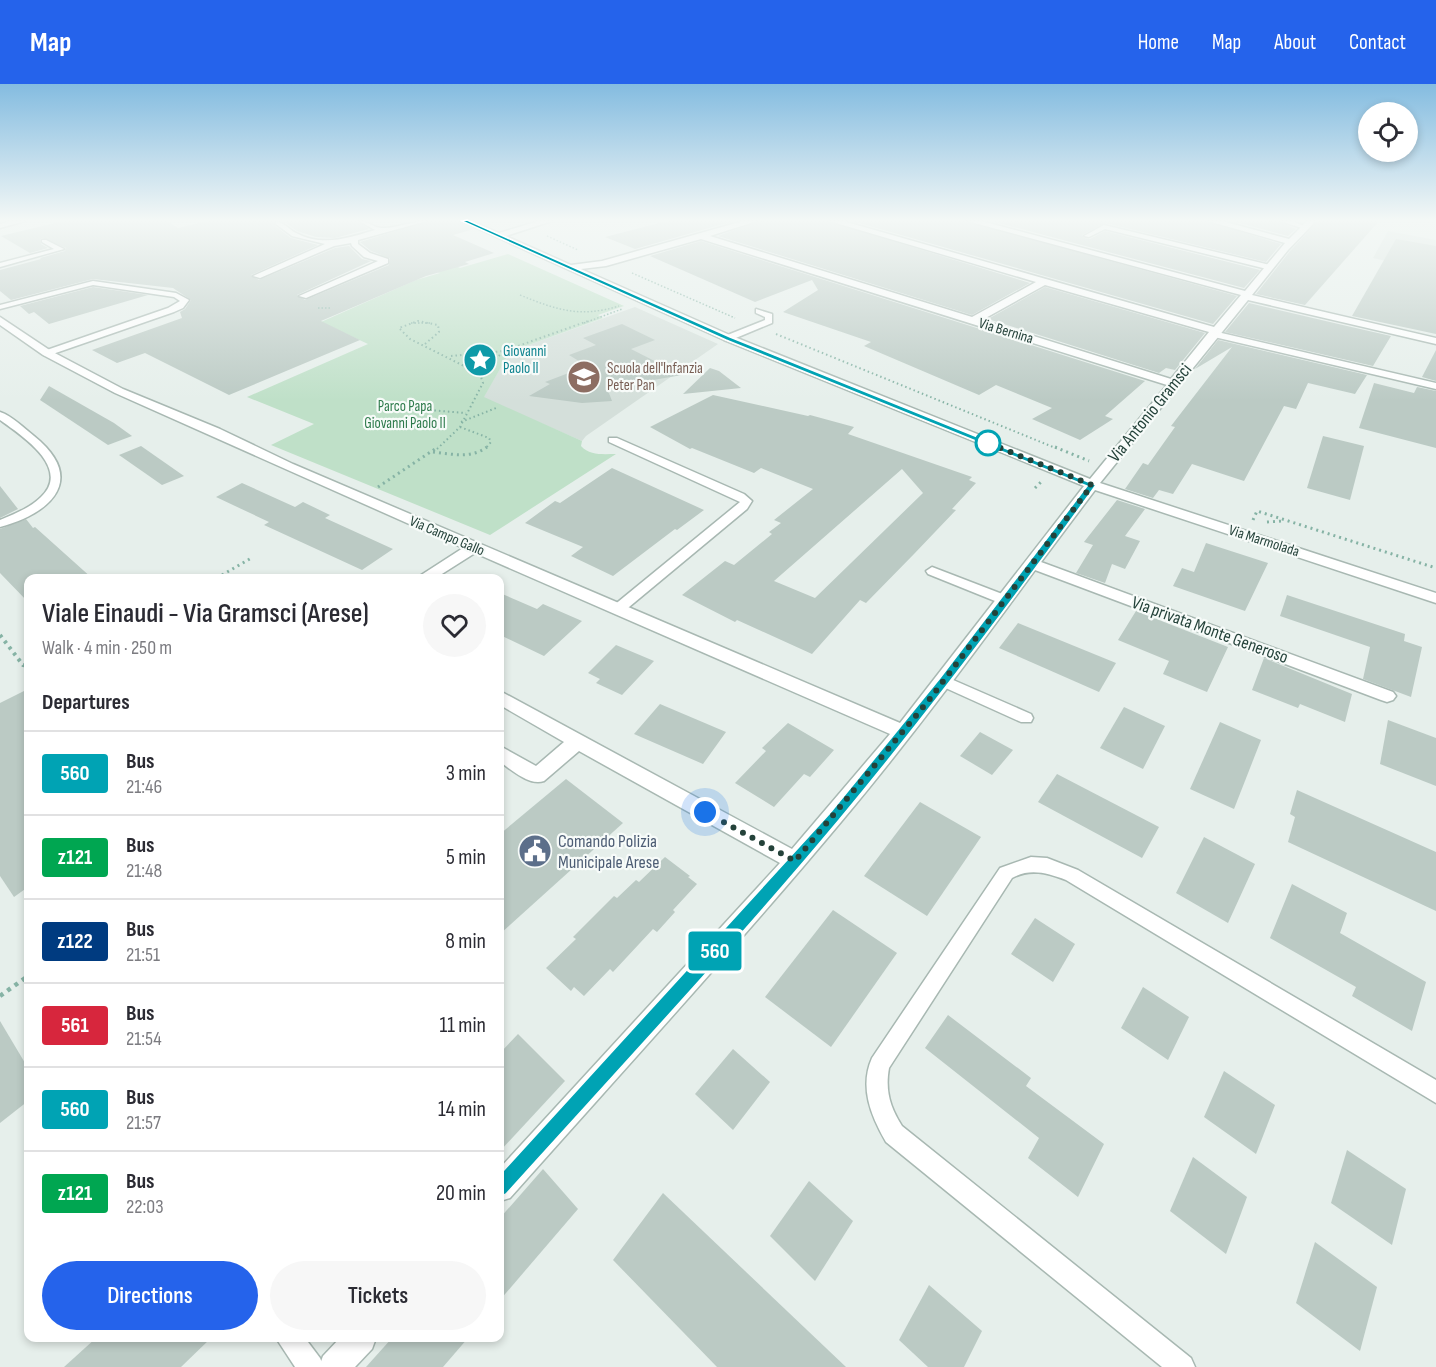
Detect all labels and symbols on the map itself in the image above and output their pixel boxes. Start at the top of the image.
street label: Via Bernina [976,314,1036,348]
place icon: Giovanni Paolo II [462,342,498,378]
place label: Giovanni Paolo II [503,342,547,378]
school or university icon: Scuola dell'Infanzia Peter Pan [566,359,602,395]
place label: Scuola dell'Infanzia Peter Pan [607,359,703,395]
street label: Via Antonio Gramsci [1104,359,1196,467]
park label: Parco Papa Giovanni Paolo II [364,397,446,433]
unlabelled marker [975,430,1001,456]
street label: Via Campo Gallo [406,512,488,560]
street label: Via Marmolada [1226,521,1302,561]
street label: Via privata Monte Generoso [1129,592,1291,668]
your location [690,797,720,827]
place label: Comando Polizia Municipale Arese [558,831,659,873]
public building icon: Comando Polizia Municipale Arese [517,833,553,869]
line badge: 560 [680,932,750,970]

